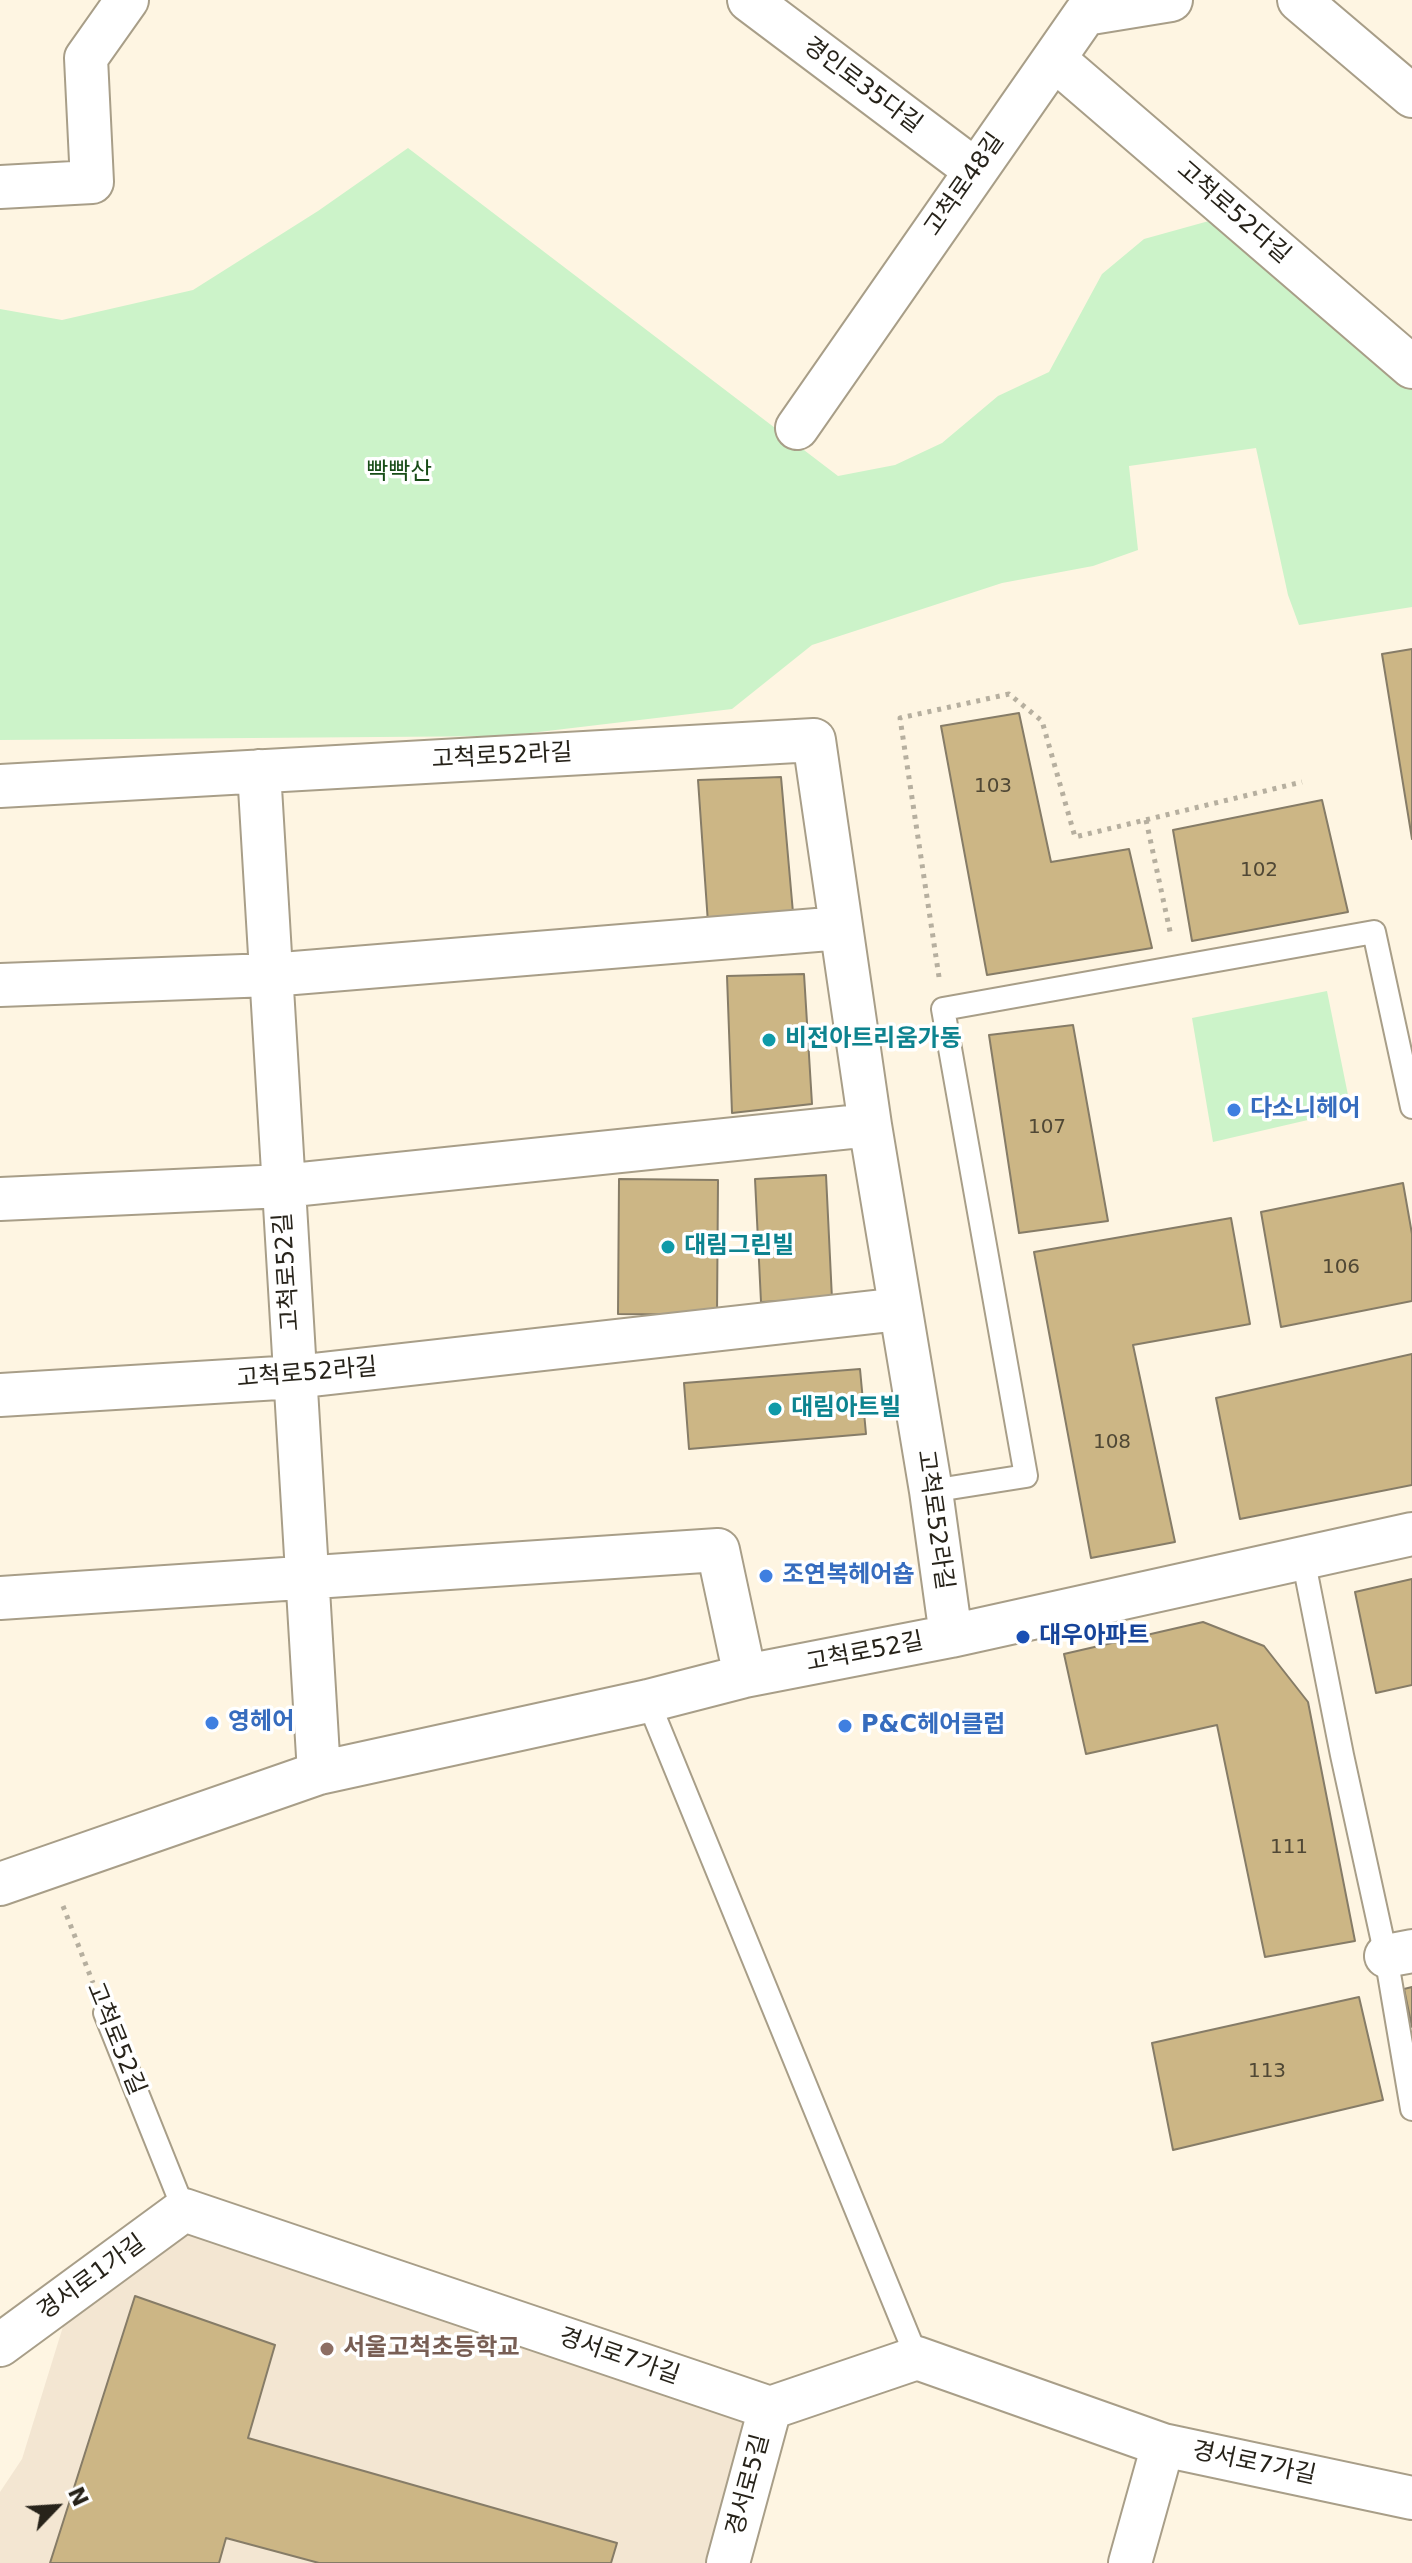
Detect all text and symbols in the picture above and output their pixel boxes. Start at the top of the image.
street label: 경인로35다길 [797,32,927,140]
street label: 고척로48길 [919,128,1011,242]
street label: 고척로52다길 [1170,156,1296,270]
park label: 빡빡산 [366,459,432,487]
street label: 고척로52라길 [431,739,573,775]
house number: 103 [974,775,1012,799]
house number: 102 [1240,859,1278,883]
place label: 비전아트리움가동 [785,1026,962,1054]
marker: 비전아트리움가동 [760,1031,778,1049]
place label: 다소니헤어 [1250,1096,1360,1124]
marker: 다소니헤어 [1225,1101,1243,1119]
house number: 107 [1028,1116,1066,1140]
street label: 고척로52길 [269,1212,307,1332]
place label: 대림그린빌 [684,1233,794,1261]
marker: 대림그린빌 [659,1238,677,1256]
house number: 106 [1322,1256,1360,1280]
street label: 고척로52라길 [236,1354,378,1394]
place label: 대림아트빌 [791,1395,901,1423]
marker: 대림아트빌 [766,1400,784,1418]
house number: 108 [1093,1431,1131,1455]
street label: 고척로52라길 [910,1448,958,1592]
place label: 조연복헤어숍 [782,1562,914,1590]
marker: 조연복헤어숍 [757,1567,775,1585]
place label: 대우아파트 [1039,1623,1149,1651]
street label: 고척로52길 [804,1628,926,1678]
marker: 대우아파트 [1014,1628,1032,1646]
place label: 영헤어 [228,1709,294,1737]
place label: P&C헤어클럽 [861,1712,1005,1740]
marker: 영헤어 [203,1714,221,1732]
marker: P&C헤어클럽 [836,1717,854,1735]
house number: 111 [1270,1836,1308,1860]
street label: 고척로52길 [79,1979,151,2099]
house number: 113 [1248,2060,1286,2084]
street label: 경서로1가길 [33,2229,151,2327]
street label: 경서로7가길 [555,2323,683,2391]
place label: 서울고척초등학교 [343,2335,520,2363]
marker: 서울고척초등학교 [318,2340,336,2358]
street label: 경서로5길 [722,2431,776,2539]
street label: 경서로7가길 [1190,2437,1318,2491]
north arrow [16,2467,96,2547]
text: N [63,2483,93,2510]

